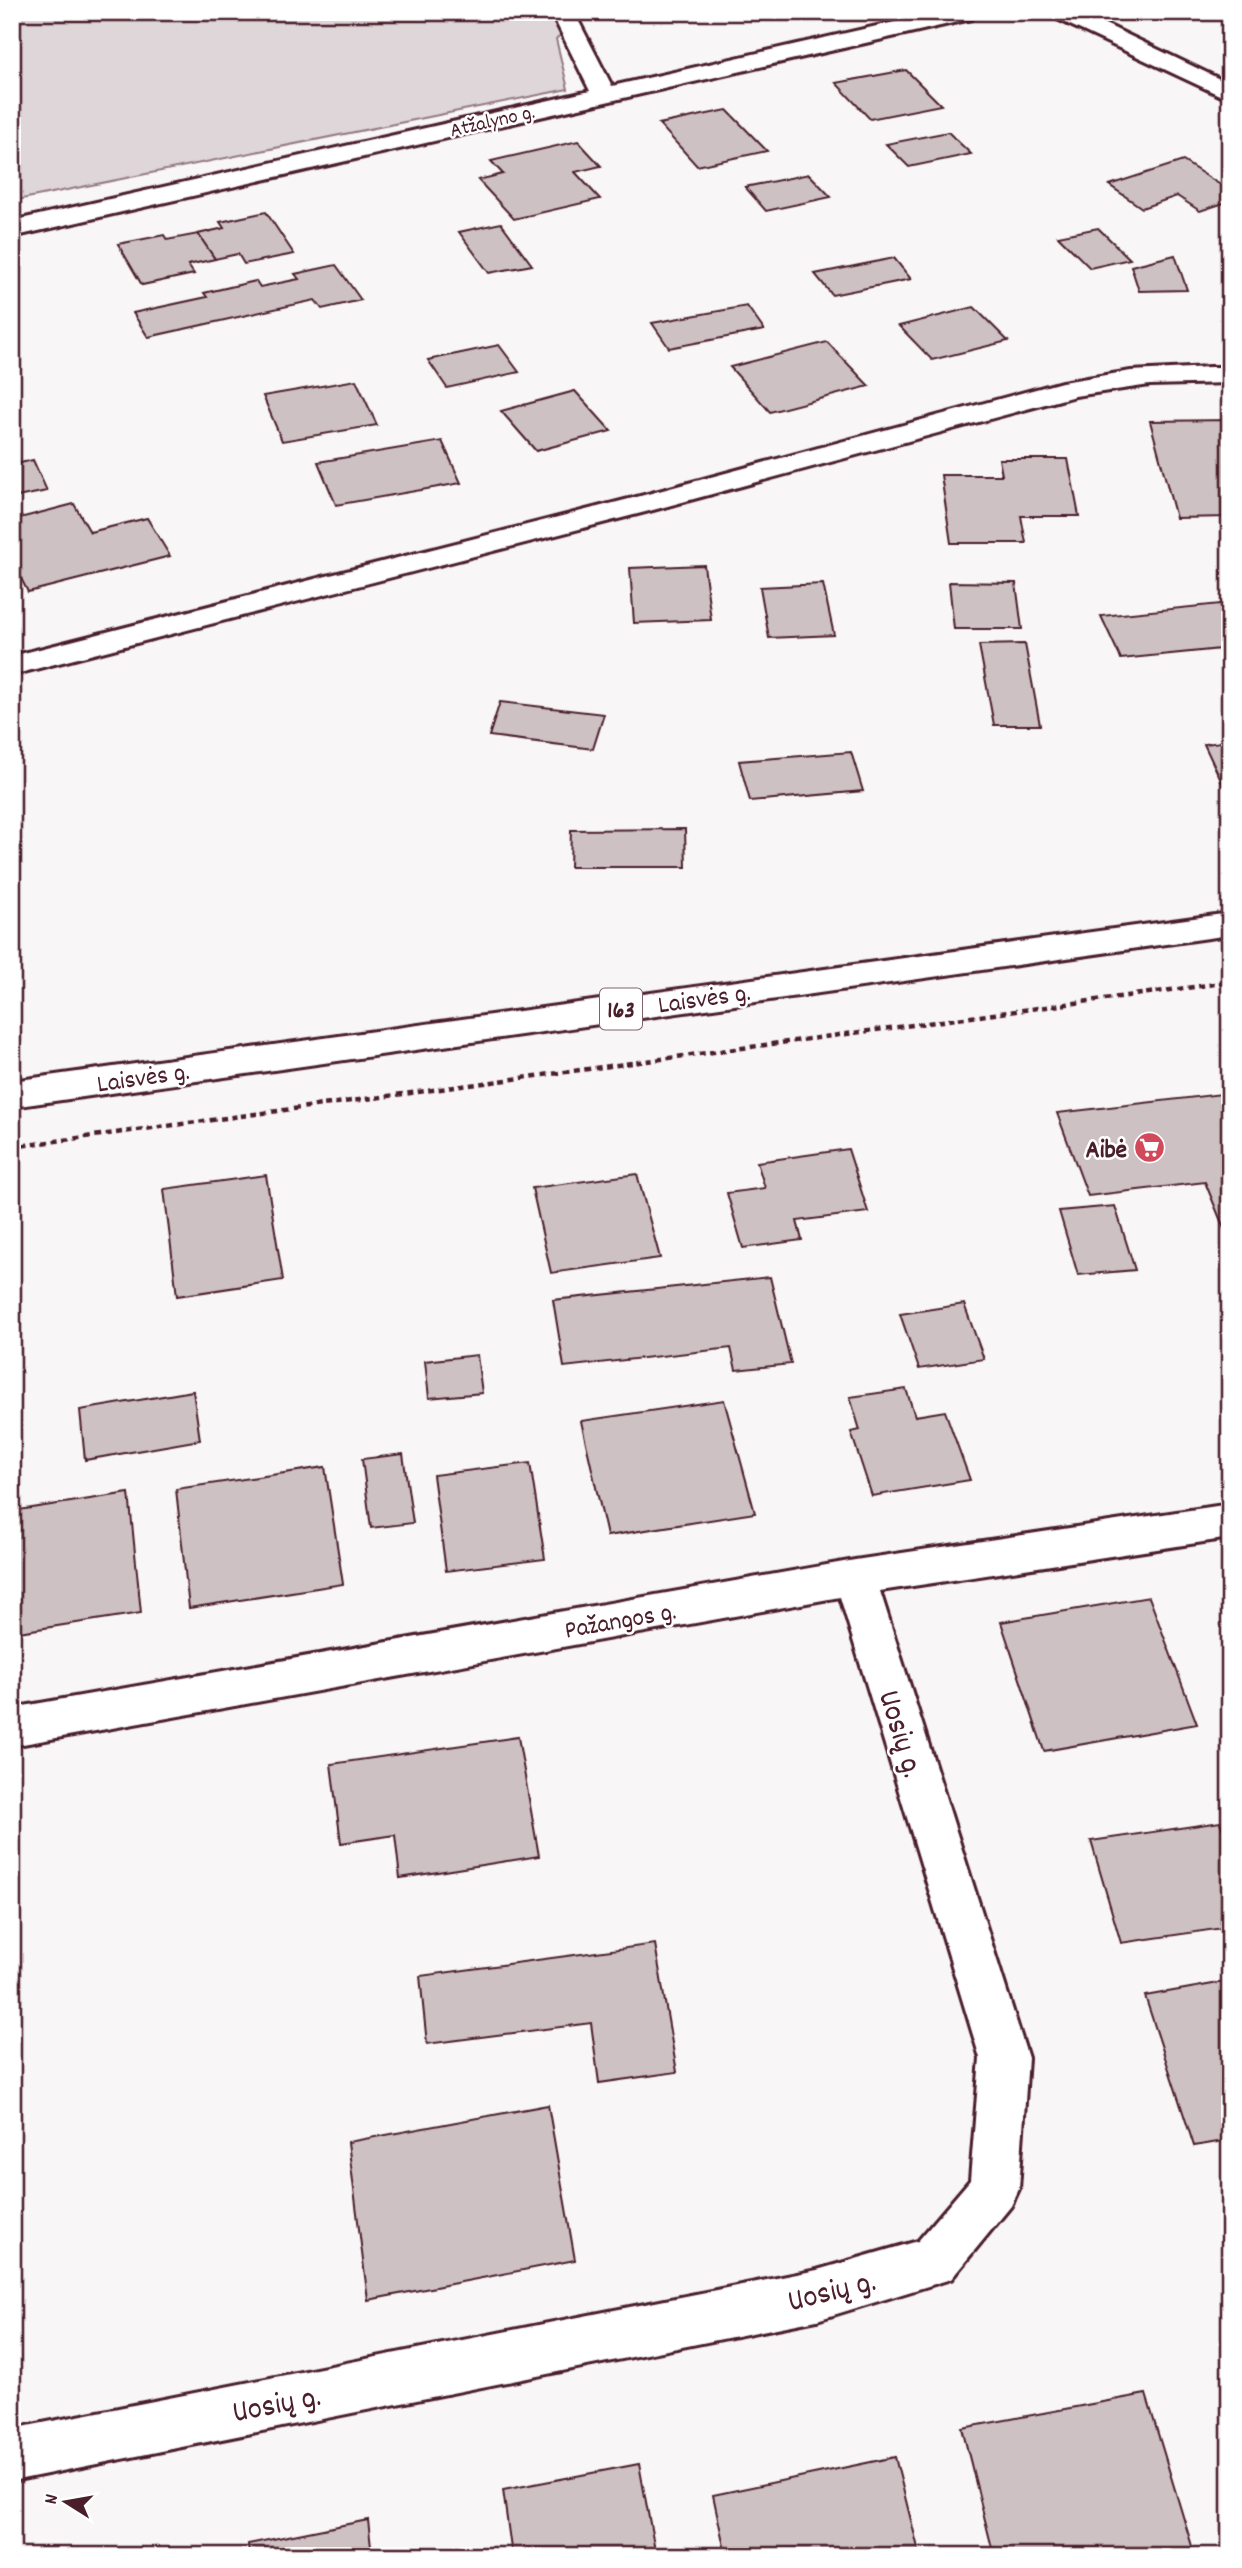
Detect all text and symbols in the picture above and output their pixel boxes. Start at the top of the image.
street label: Atžalyno g. [447,99,538,147]
street label: Laisvės g. [656,976,753,1025]
road number: 163 [600,988,642,1030]
street label: Laisvės g. [95,1055,192,1104]
supermarket icon: Aibė [1133,1131,1167,1165]
place label: Aibė [1086,1133,1127,1170]
street label: Pažangos g. [562,1594,679,1650]
street label: Uosių g. [863,1685,933,1784]
street label: Uosių g. [783,2261,881,2327]
street label: Uosių g. [229,2376,325,2438]
north arrow [32,2466,102,2536]
text: N [39,2492,67,2507]

